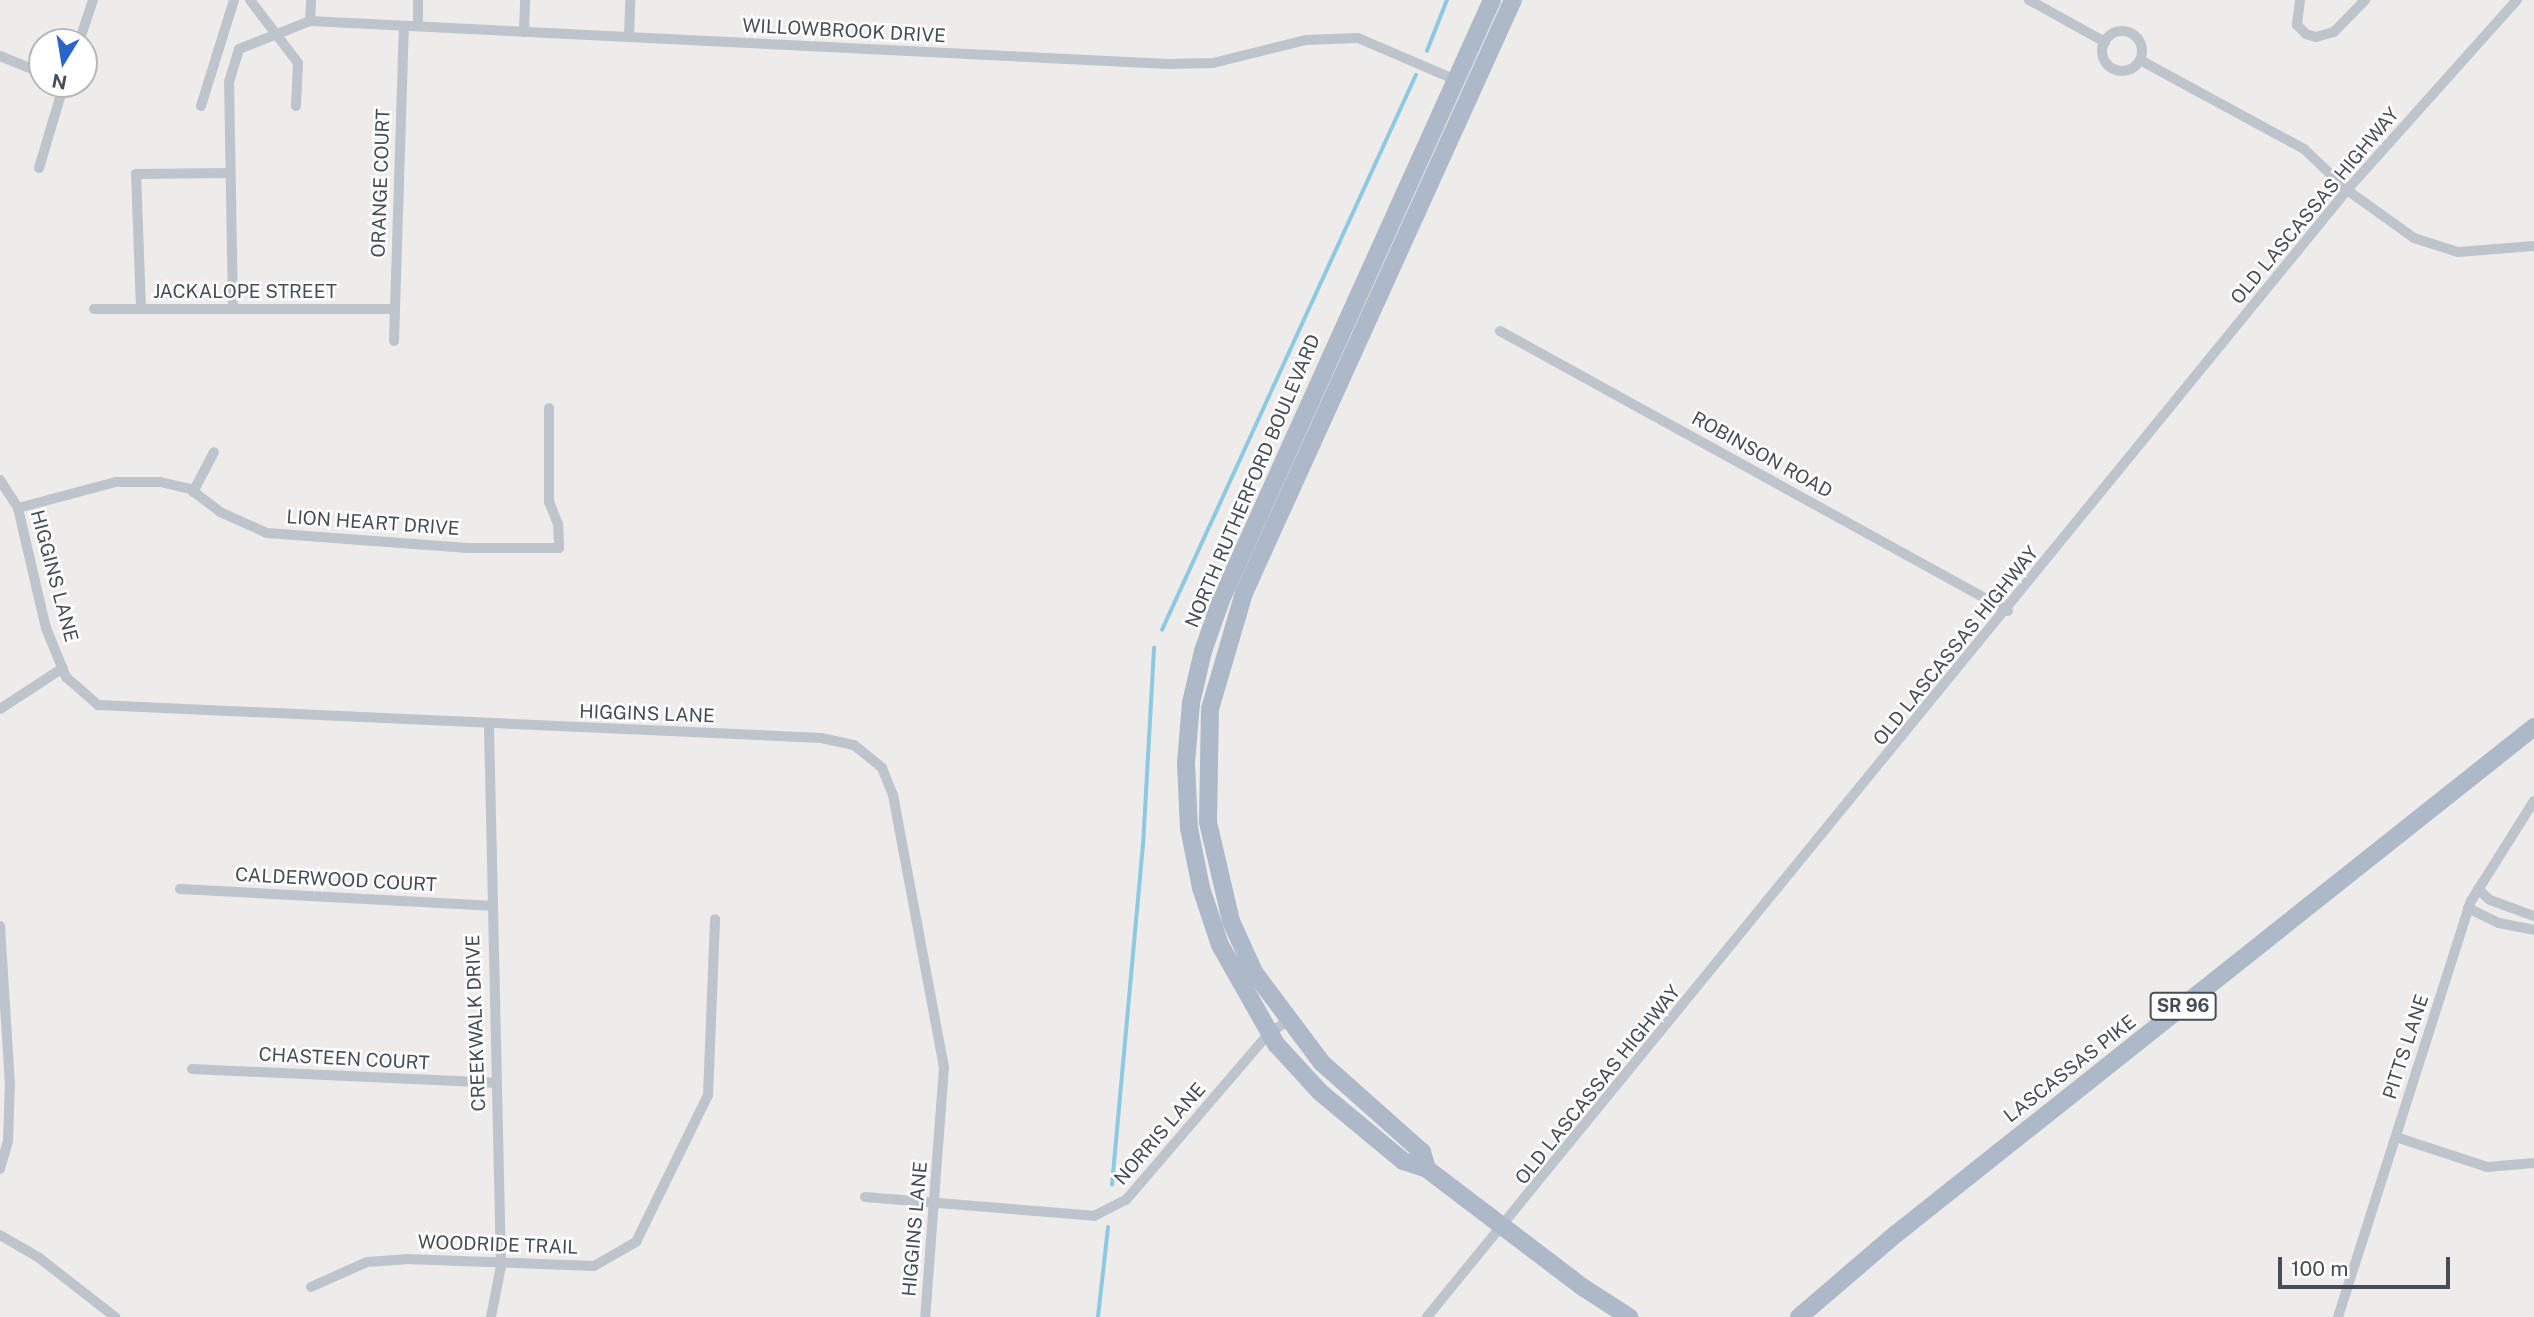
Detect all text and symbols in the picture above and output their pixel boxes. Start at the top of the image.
street label: WILLOWBROOK DRIVE [742,14,946,48]
north arrow [28,28,98,98]
text: N [50,69,69,94]
street label: OLD LASCASSAS HIGHWAY [2226,103,2404,309]
street label: ORANGE COURT [367,108,395,258]
street label: JACKALOPE STREET [153,281,337,303]
street label: NORTH RUTHERFORD BOULEVARD [1181,331,1325,631]
street label: ROBINSON ROAD [1688,407,1836,503]
street label: LION HEART DRIVE [286,506,460,540]
street label: HIGGINS LANE [25,508,83,644]
street label: OLD LASCASSAS HIGHWAY [1869,542,2043,750]
street label: HIGGINS LANE [579,700,715,728]
street label: CALDERWOOD COURT [234,863,438,897]
street label: CREEKWALK DRIVE [462,934,490,1112]
street label: OLD LASCASSAS HIGHWAY [1511,981,1685,1189]
road number: SR 96 [2148,992,2218,1021]
street label: PITTS LANE [2378,992,2434,1102]
street label: LASCASSAS PIKE [2000,1010,2140,1128]
street label: CHASTEEN COURT [258,1043,430,1075]
street label: NORRIS LANE [1110,1078,1210,1190]
street label: HIGGINS LANE [898,1160,932,1298]
street label: WOODRIDE TRAIL [417,1231,579,1259]
scale bar [2282,1244,2454,1288]
text: 100 m [2291,1256,2348,1281]

